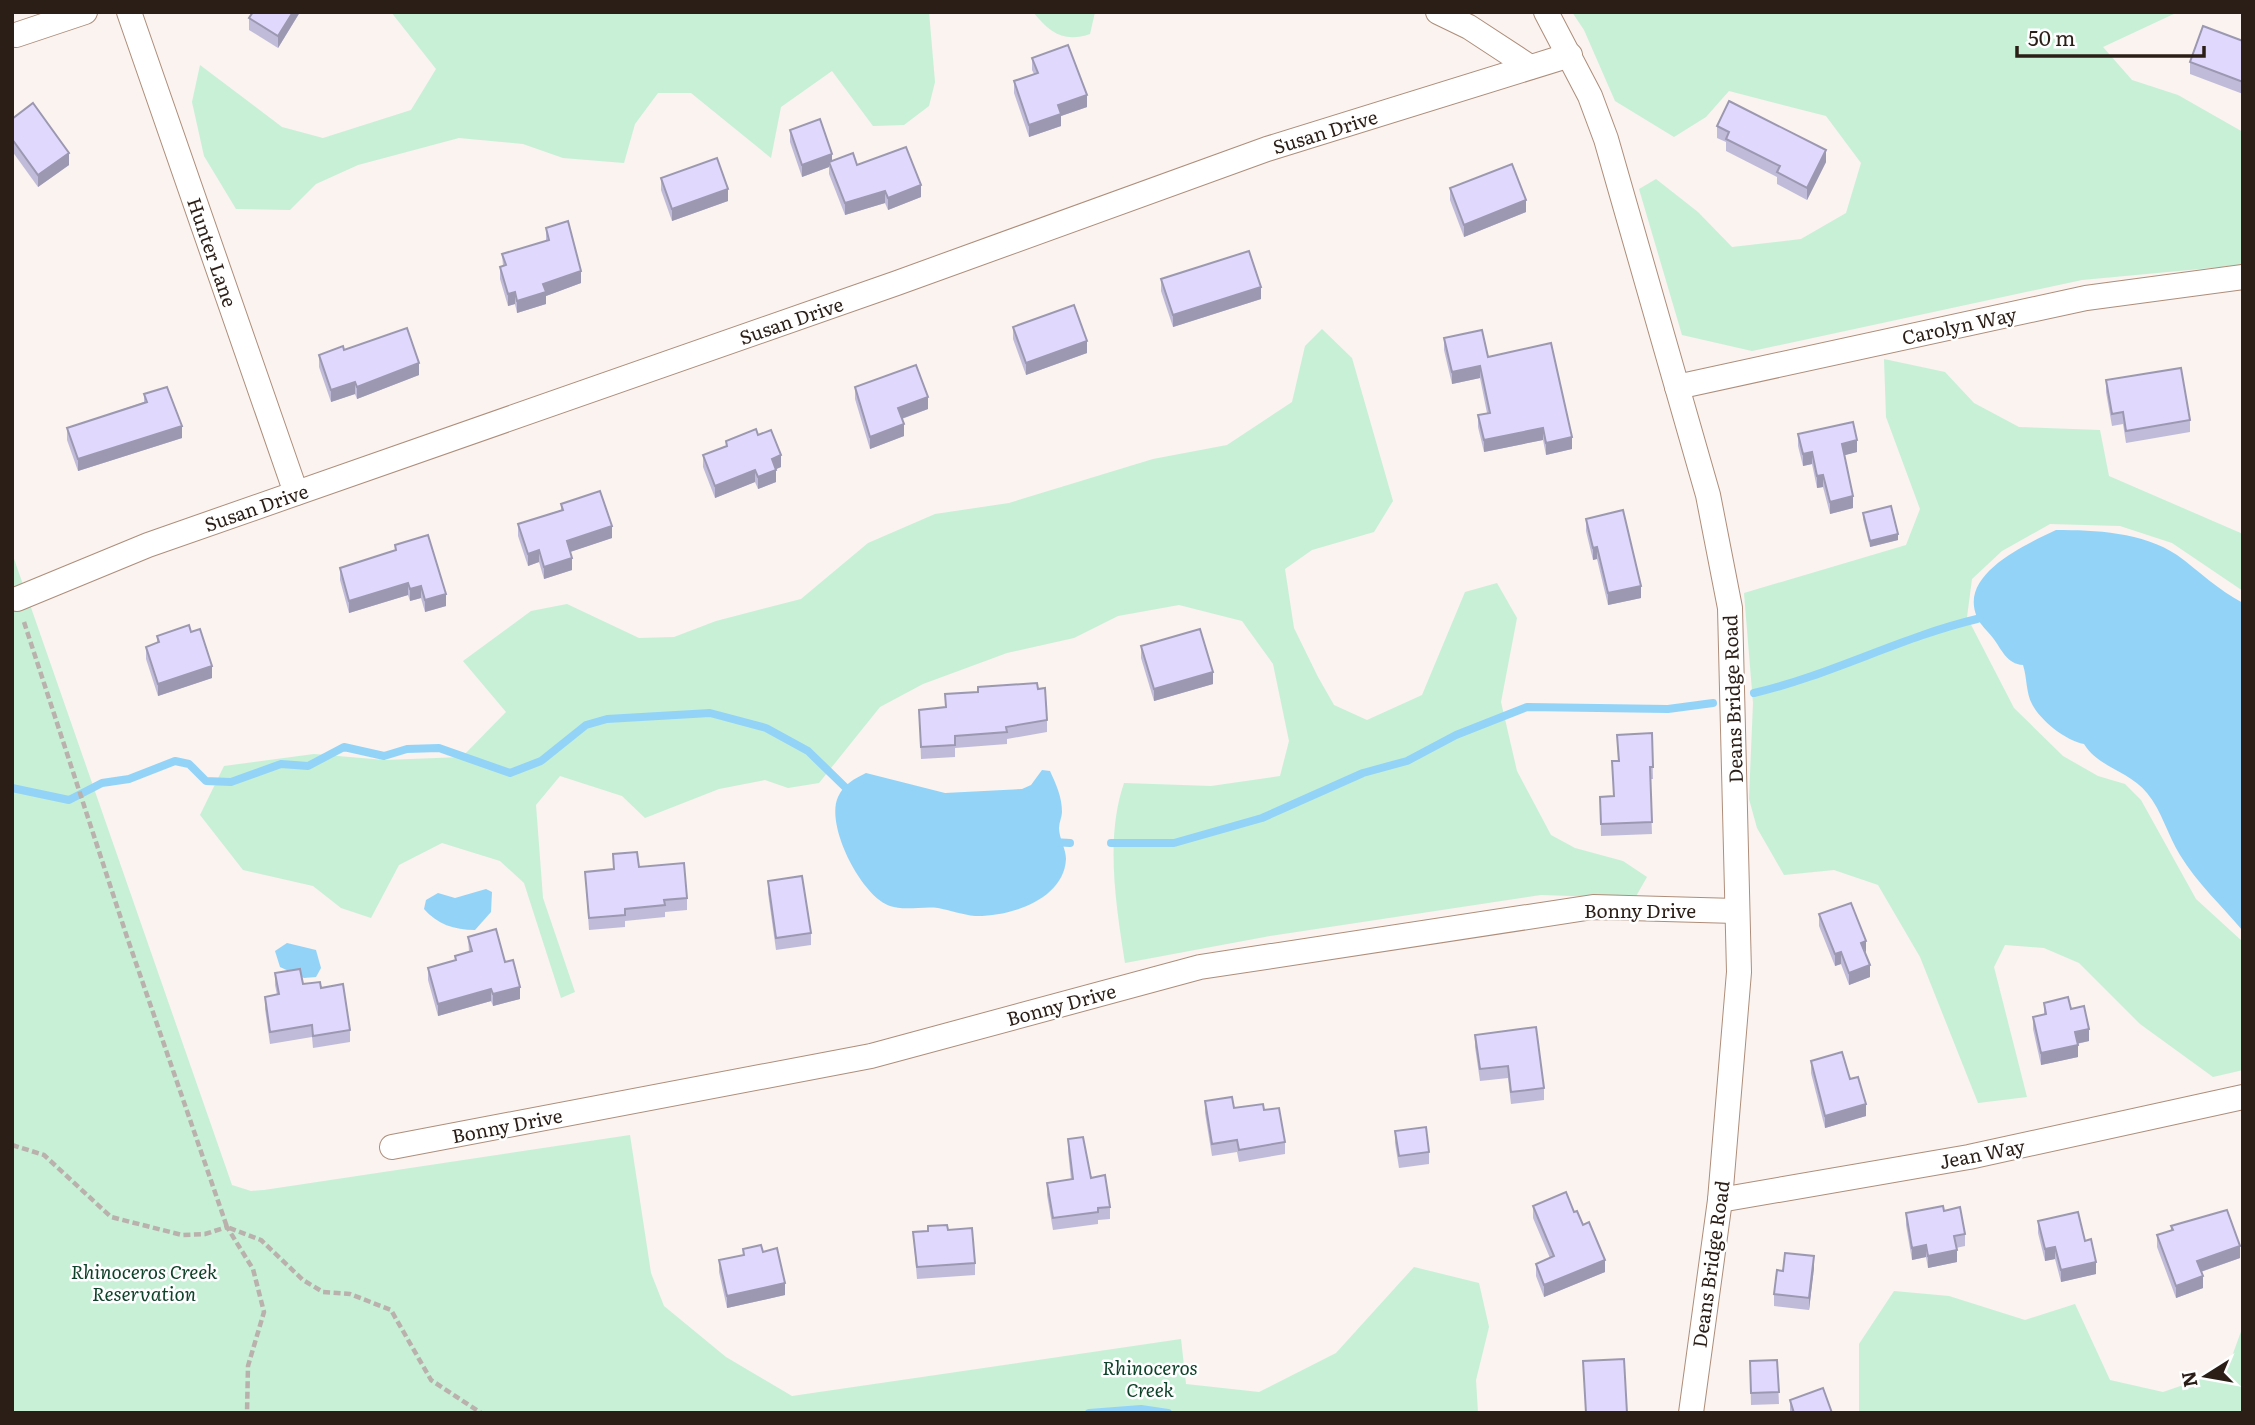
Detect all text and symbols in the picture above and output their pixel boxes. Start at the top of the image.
scale bar [2017,14,2204,58]
text: 50 m [2028,21,2075,52]
street label: Susan Drive [1269,102,1381,160]
street label: Hunter Lane [181,193,245,311]
street label: Susan Drive [735,289,847,351]
street label: Carolyn Way [1899,299,2019,351]
street label: Susan Drive [200,476,312,538]
street label: Deans Bridge Road [1715,614,1749,784]
street label: Bonny Drive [1584,896,1696,924]
street label: Bonny Drive [1003,976,1119,1032]
street label: Bonny Drive [449,1101,565,1149]
street label: Jean Way [1937,1131,2027,1175]
street label: Deans Bridge Road [1684,1178,1736,1349]
park label: Rhinoceros Creek Reservation [71,1257,218,1307]
north arrow [2171,1341,2241,1411]
park label: Rhinoceros Creek [1102,1353,1198,1403]
text: N [2173,1369,2204,1390]

